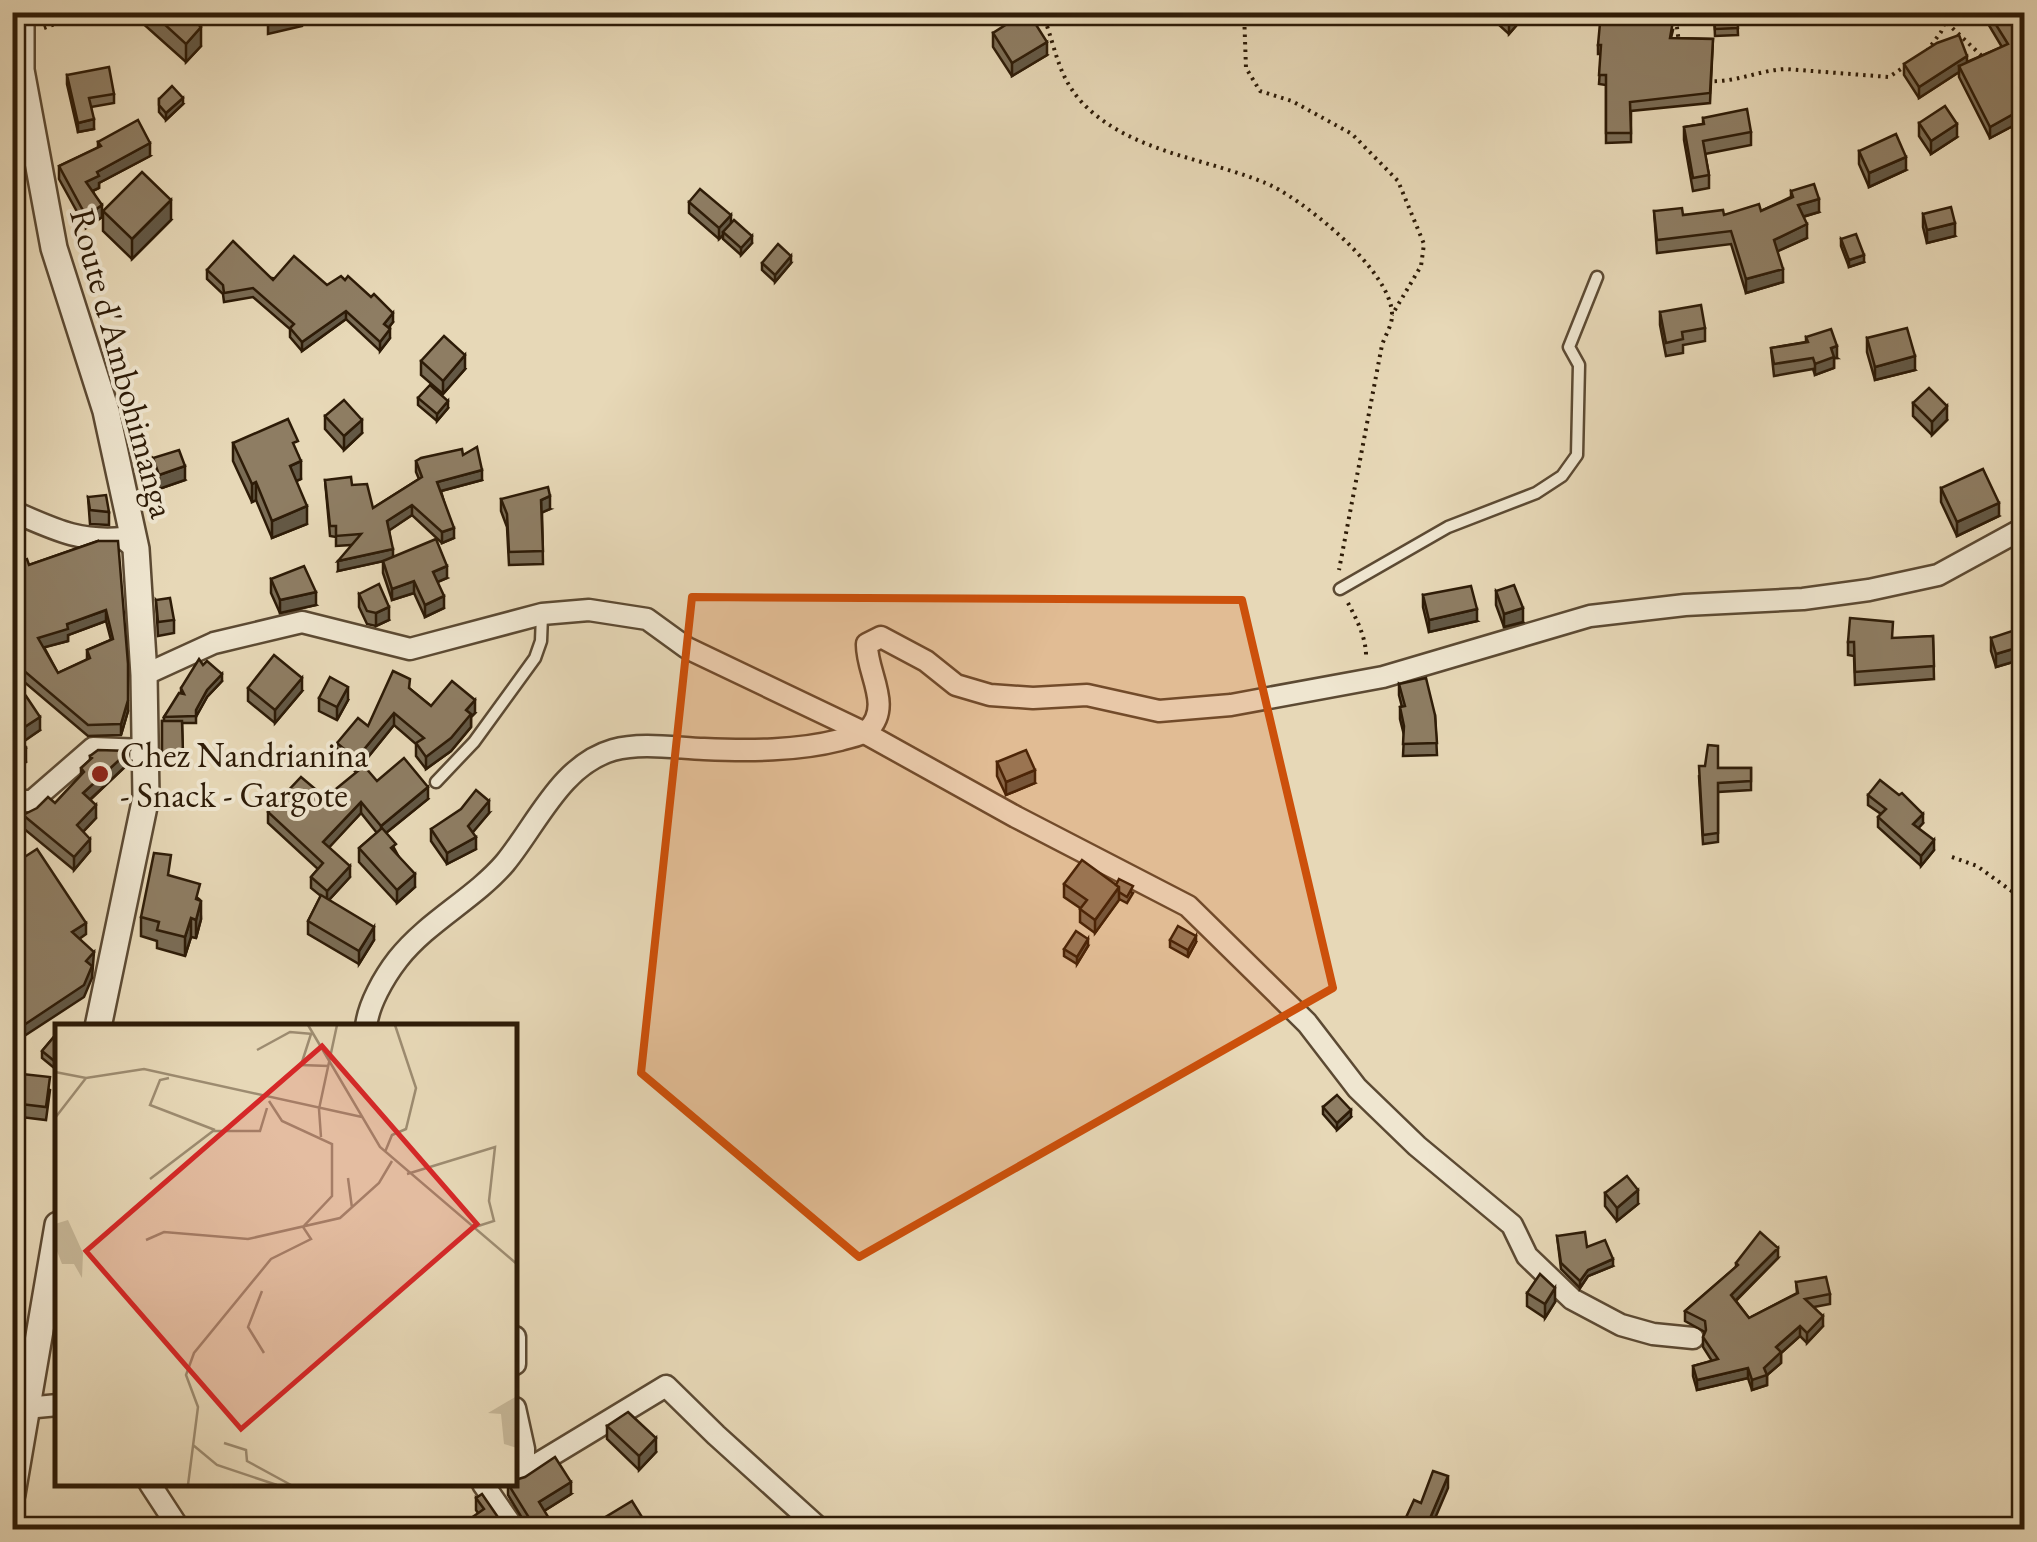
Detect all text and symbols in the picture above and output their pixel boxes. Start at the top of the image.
street label: Route d'Ambohimanga [60,203,186,523]
place label: Chez Nandrianina - Snack - Gargote [120,732,368,817]
marker: Chez Nandrianina - Snack - Gargote [89,763,111,785]
inset map [55,1024,518,1487]

